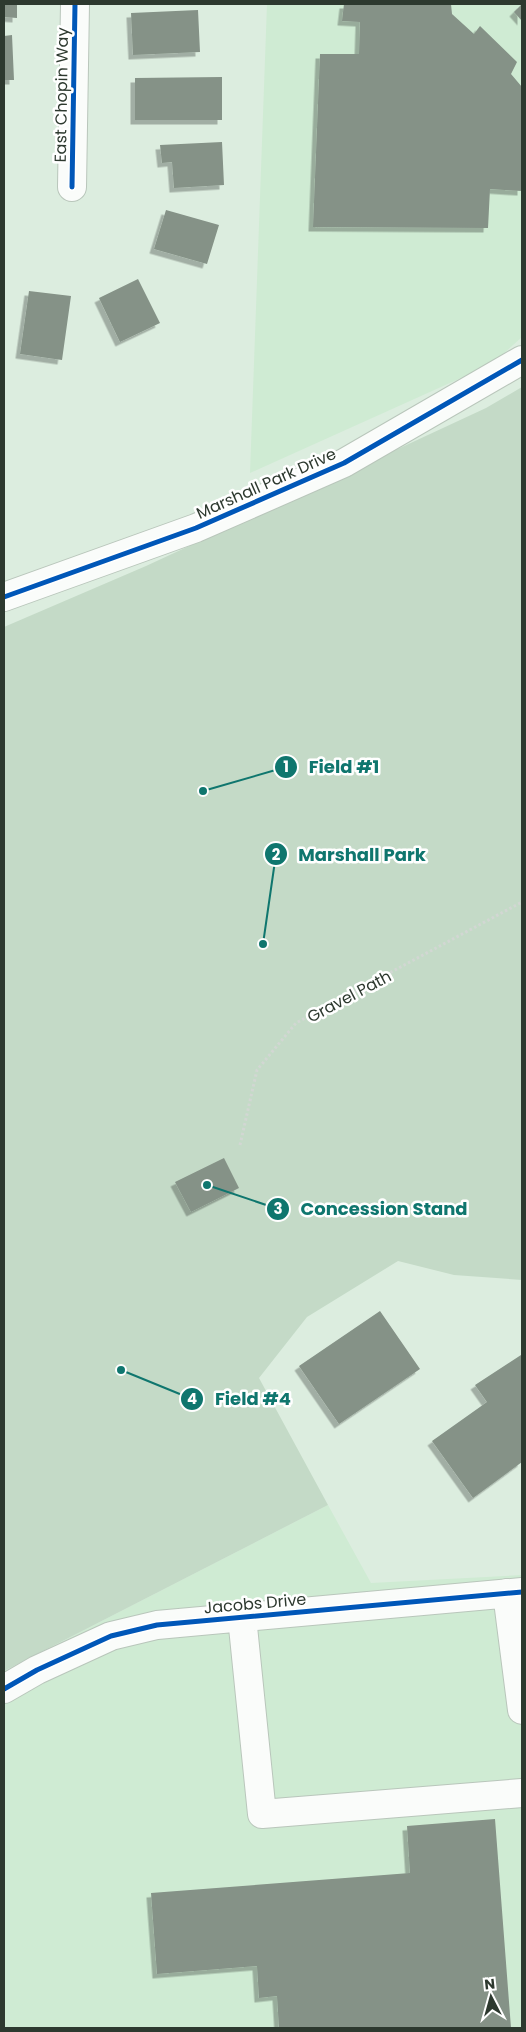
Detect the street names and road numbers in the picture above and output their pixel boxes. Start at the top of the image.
street label: East Chopin Way [49,27,74,163]
street label: Marshall Park Drive [193,442,340,525]
street label: Gravel Path [303,965,395,1028]
street label: Jacobs Drive [203,1588,307,1619]

